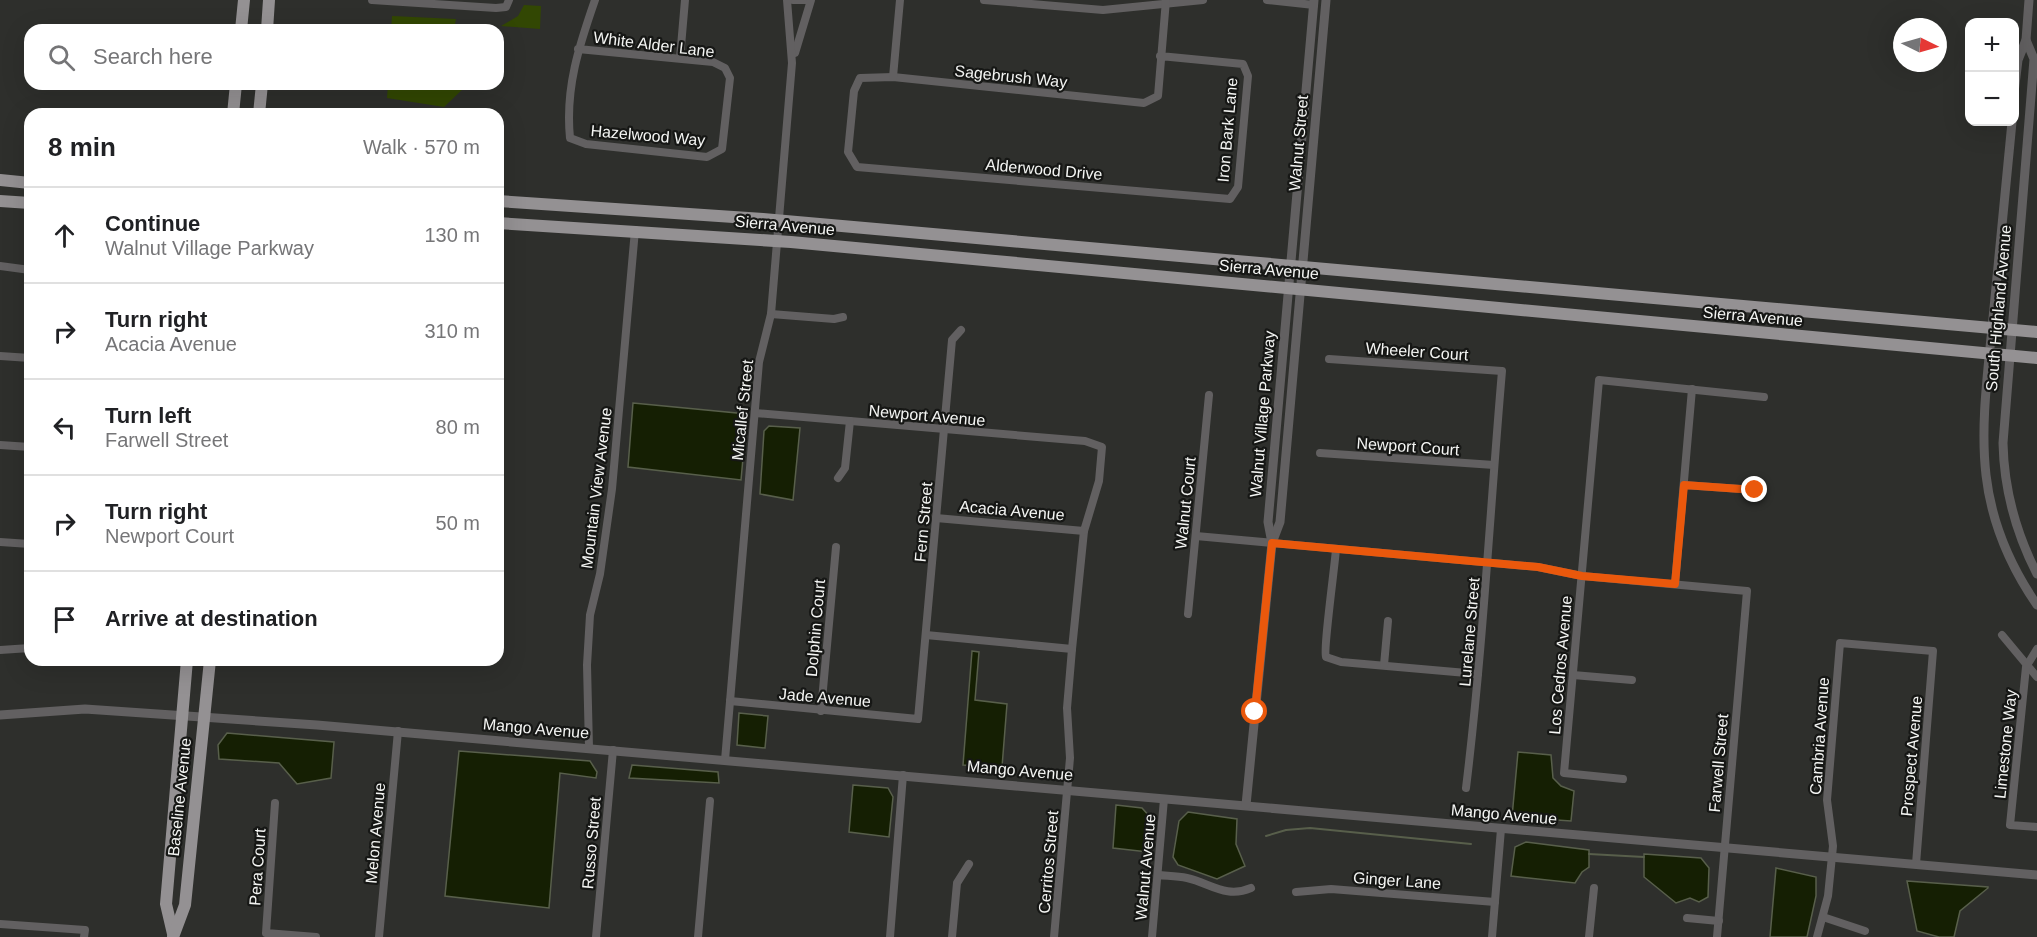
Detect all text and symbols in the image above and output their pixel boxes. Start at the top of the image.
north arrow [1893,18,1947,72]
map controls [1965,18,2019,126]
button: + [1965,18,2019,72]
search box [24,24,504,90]
street label: White Alder Lane [592,29,716,60]
icon: search [45,41,78,74]
text: Search here [93,44,213,69]
street label: Sagebrush Way [954,62,1068,91]
button: − [1965,72,2019,126]
street label: Iron Bark Lane [1214,77,1241,183]
street label: Walnut Street [1286,94,1311,192]
street label: Hazelwood Way [590,122,706,149]
text: 8 min [48,132,116,162]
text: Walk · 570 m [363,136,480,158]
street label: Alderwood Drive [985,156,1103,183]
text: Continue [105,211,200,236]
street label: Sierra Avenue [734,213,836,238]
icon: ahead [48,219,81,252]
text: 130 m [424,224,480,246]
street label: South Highland Avenue [1983,224,2014,392]
text: Walnut Village Parkway [105,237,314,259]
street label: Sierra Avenue [1218,257,1320,282]
street label: Sierra Avenue [1702,304,1804,329]
text: Turn right [105,307,207,332]
icon: right [48,315,81,348]
text: 310 m [424,320,480,342]
street label: Walnut Village Parkway [1247,330,1278,498]
text: Acacia Avenue [105,333,237,355]
street label: Wheeler Court [1365,339,1470,364]
street label: Micallef Street [729,358,756,461]
street label: Newport Avenue [868,402,986,429]
text: Turn left [105,403,191,428]
street label: Mountain View Avenue [578,406,615,570]
icon: left [48,411,81,444]
text: 80 m [436,416,480,438]
text: Farwell Street [105,429,228,451]
street label: Newport Court [1356,434,1461,459]
street label: Walnut Court [1172,455,1199,550]
route end [1741,476,1767,502]
street label: Fern Street [912,481,936,563]
street label: Acacia Avenue [959,497,1065,524]
text: Turn right [105,499,207,524]
icon: right [48,507,81,540]
text: 50 m [436,512,480,534]
text: Newport Court [105,525,234,547]
street label: Lurelane Street [1456,576,1483,687]
street label: Dolphin Court [803,578,828,678]
street label: Los Cedros Avenue [1546,595,1575,735]
icon: arrive [48,603,81,636]
text: Arrive at destination [105,606,318,631]
street label: Cambria Avenue [1807,676,1832,795]
street label: Jade Avenue [778,685,872,710]
street label: Limestone Way [1991,689,2020,799]
street label: Prospect Avenue [1898,695,1925,817]
route start [1241,698,1267,724]
street label: Farwell Street [1706,713,1731,813]
street label: Mango Avenue [482,715,590,742]
street label: Baseline Avenue [165,737,194,857]
street label: Mango Avenue [966,757,1074,784]
street label: Melon Avenue [363,782,388,884]
street label: Russo Street [579,796,604,890]
street label: Mango Avenue [1450,801,1558,828]
street label: Cerritos Street [1036,809,1062,914]
street label: Walnut Avenue [1132,813,1159,921]
street label: Pera Court [246,827,269,906]
street label: Ginger Lane [1352,869,1442,892]

